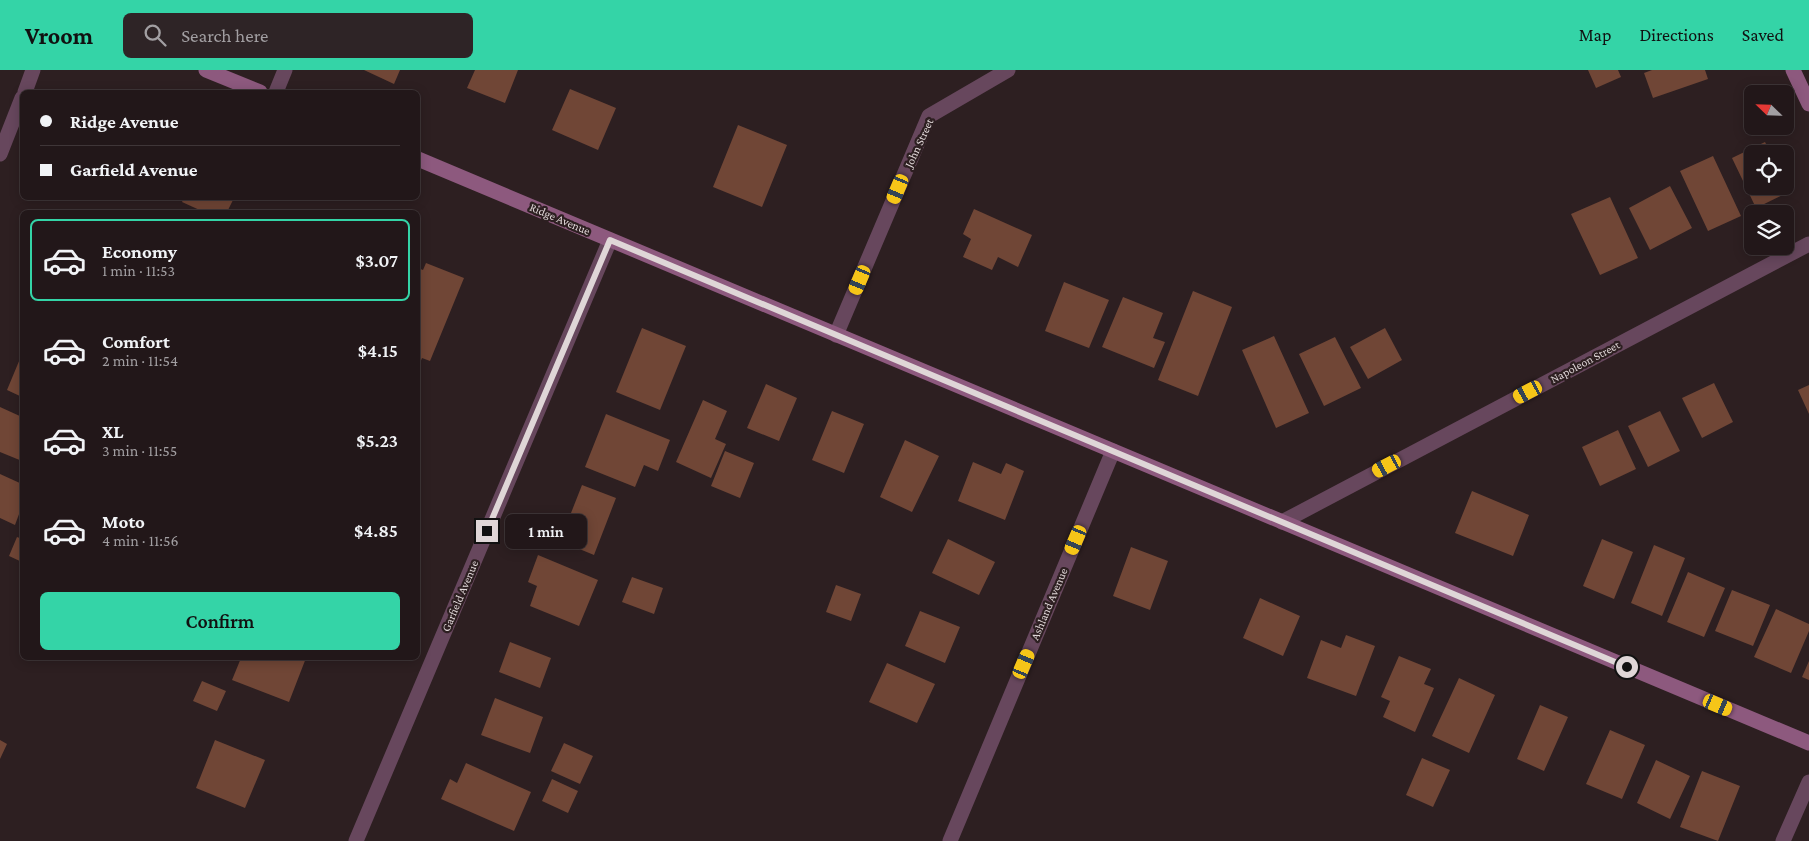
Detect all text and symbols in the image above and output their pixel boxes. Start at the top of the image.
search box [123,13,473,58]
icon: search [141,21,169,49]
text: Vroom [25,22,93,49]
text: Search here [181,25,268,46]
text: Map [1579,25,1611,45]
text: Directions [1639,25,1714,45]
text: Saved [1742,25,1784,45]
north arrow [1744,85,1794,135]
map controls [1744,85,1794,255]
text: Ridge Avenue [70,111,179,132]
street label: John Street [901,115,937,171]
button: locate [1744,145,1794,195]
text: Garfield Avenue [70,159,198,180]
car [885,172,910,206]
street label: Ridge Avenue [527,200,593,238]
button: layers [1744,205,1794,255]
icon: car [42,238,87,283]
text: Economy [102,241,177,262]
text: $3.07 [355,250,398,271]
text: 1 min · 11:53 [102,262,175,279]
car [847,263,872,297]
icon: car [42,328,87,373]
text: Comfort [102,331,170,352]
street label: Napoleon Street [1548,337,1623,386]
text: $4.15 [358,340,398,361]
text: 2 min · 11:54 [102,352,178,369]
car [1511,378,1544,406]
icon: car [42,418,87,463]
text: XL [102,421,124,442]
text: $5.23 [356,430,398,451]
text: 3 min · 11:55 [102,442,177,459]
car [1370,452,1403,480]
icon: car [42,508,87,553]
text: Moto [102,511,145,532]
callout: 1 min [504,514,587,548]
text: $4.85 [354,520,398,541]
route end [476,520,498,542]
text: 1 min [528,523,564,540]
car [1063,523,1088,557]
text: 4 min · 11:56 [102,532,179,549]
street label: Garfield Avenue [439,558,481,634]
street label: Ashland Avenue [1028,566,1070,642]
button: Confirm [40,592,400,650]
car [1011,647,1036,681]
route start [1616,656,1638,678]
car [1701,692,1734,718]

